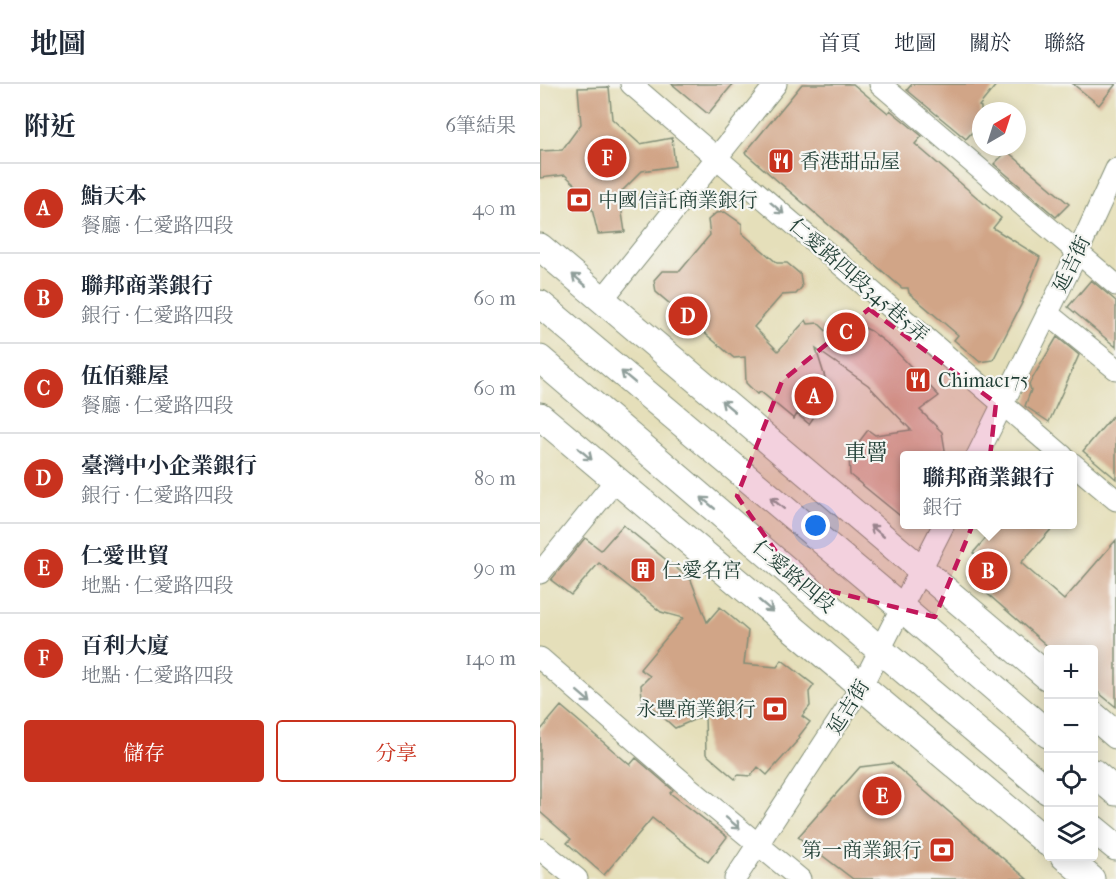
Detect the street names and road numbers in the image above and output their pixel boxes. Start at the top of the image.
street label: 仁愛路四段345巷5弄 [784,214,933,347]
street label: 延吉街 [1048,232,1095,296]
street label: 仁愛路四段 [748,535,839,617]
street label: 延吉街 [823,676,874,739]

